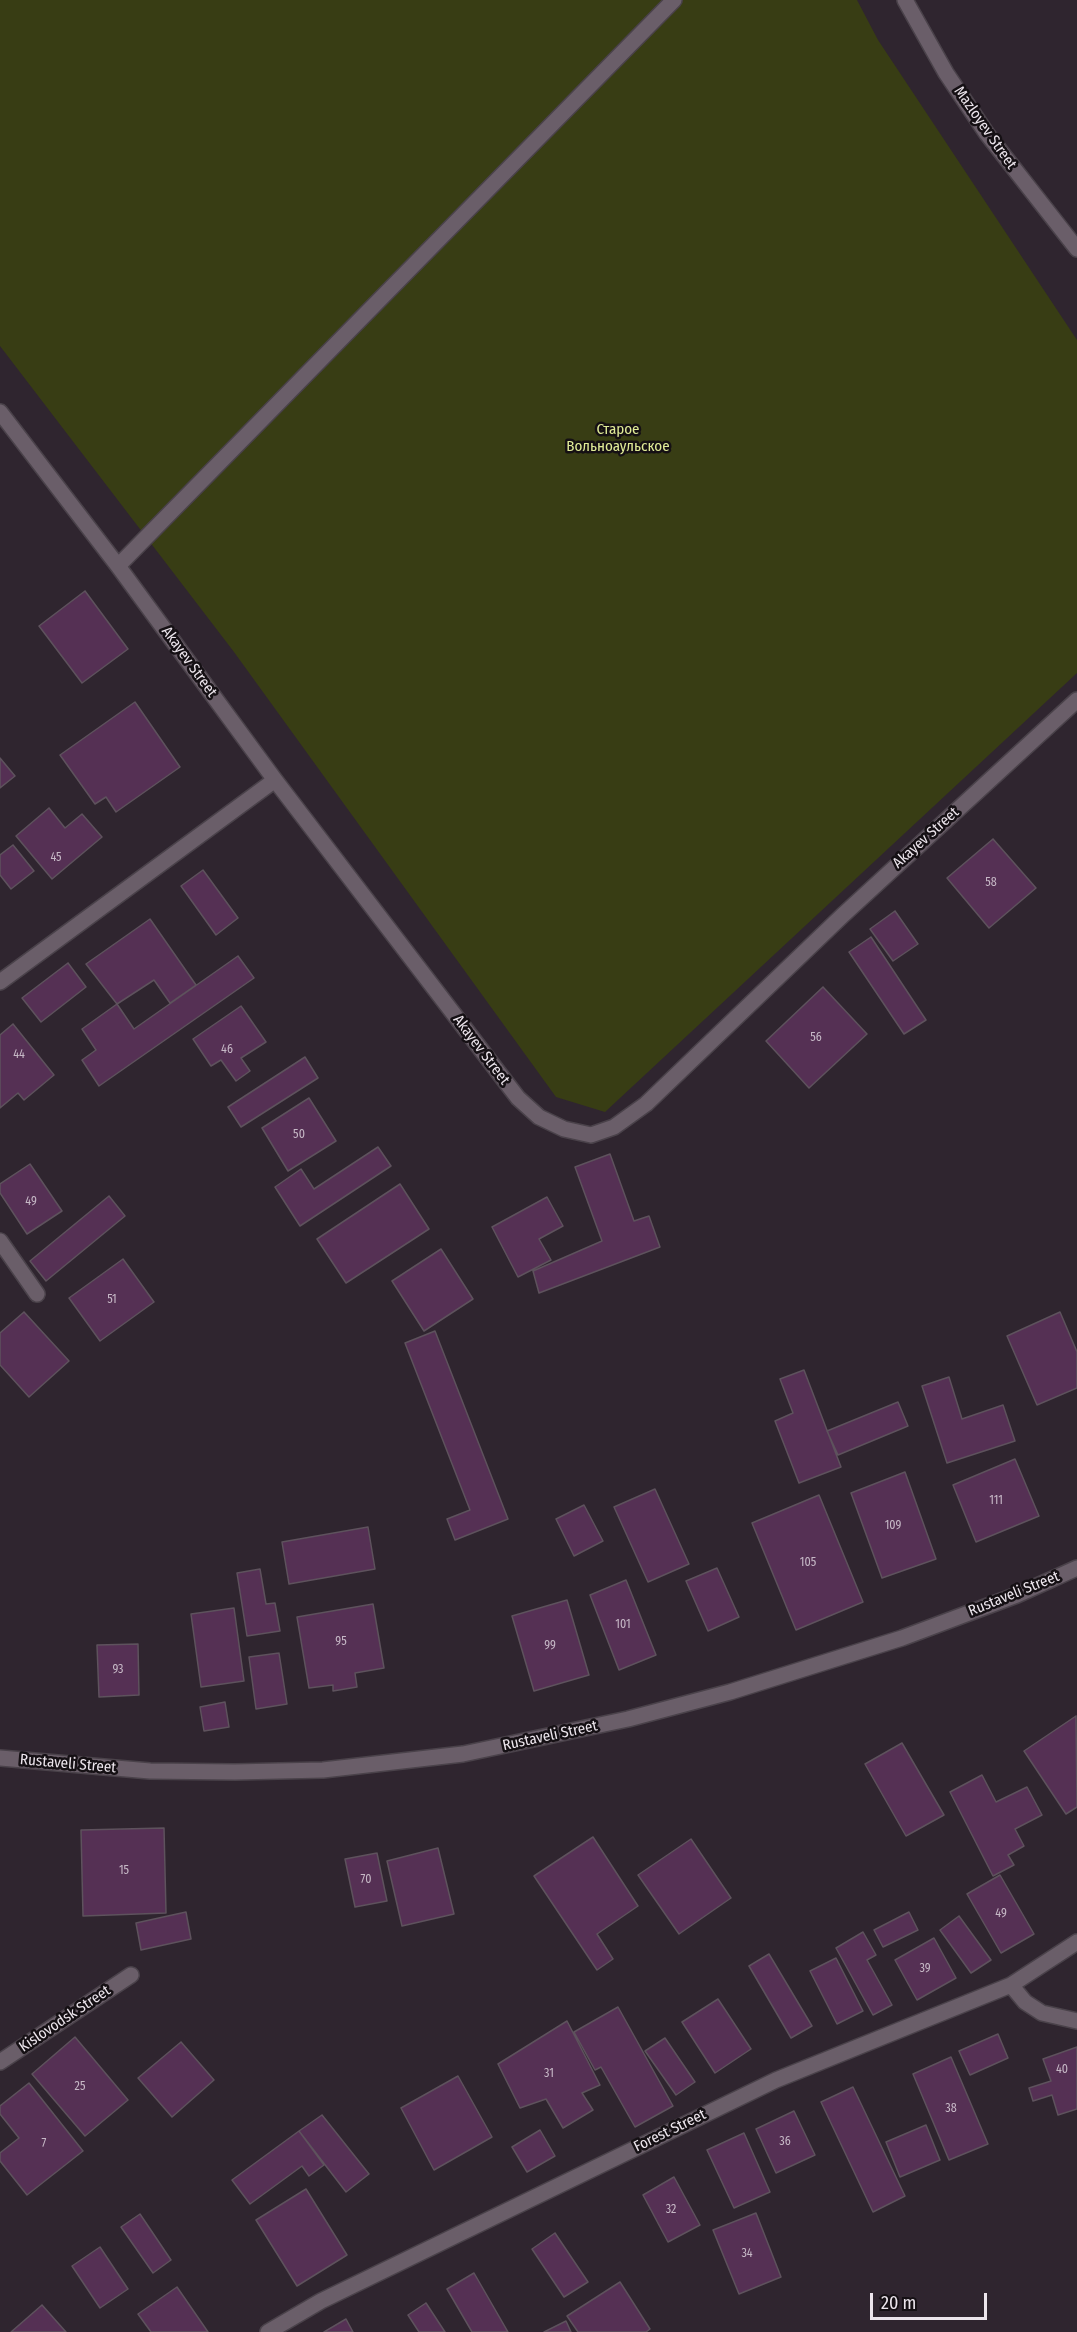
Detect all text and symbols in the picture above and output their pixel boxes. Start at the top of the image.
street label: Mazloyev Street [950,83,1020,173]
park label: Старое Вольноаульское [566,421,670,456]
street label: Akayev Street [157,623,221,701]
street label: Akayev Street [889,804,963,872]
house number: 45 [50,851,62,865]
house number: 58 [985,876,997,890]
street label: Akayev Street [449,1012,513,1088]
house number: 56 [810,1031,822,1045]
house number: 46 [221,1043,233,1057]
house number: 44 [13,1048,25,1062]
house number: 50 [293,1128,305,1142]
house number: 49 [25,1195,37,1209]
house number: 51 [107,1293,117,1307]
house number: 111 [989,1494,1003,1508]
house number: 109 [885,1519,901,1533]
house number: 105 [800,1556,816,1570]
street label: Rustaveli Street [966,1568,1062,1620]
house number: 101 [615,1618,631,1632]
house number: 95 [335,1635,347,1649]
house number: 99 [544,1639,556,1653]
house number: 93 [112,1663,124,1677]
street label: Rustaveli Street [501,1717,599,1755]
street label: Rustaveli Street [19,1751,117,1777]
house number: 15 [119,1864,129,1878]
house number: 70 [361,1873,371,1887]
house number: 49 [995,1907,1007,1921]
house number: 39 [919,1962,931,1976]
street label: Kislovodsk Street [16,1982,114,2056]
house number: 40 [1056,2063,1068,2077]
house number: 31 [544,2067,554,2081]
house number: 25 [75,2080,85,2094]
house number: 38 [945,2102,957,2116]
street label: Forest Street [631,2106,709,2156]
house number: 36 [779,2135,791,2149]
house number: 7 [42,2137,46,2151]
house number: 32 [666,2203,676,2217]
house number: 34 [741,2247,753,2261]
scale bar [873,2281,990,2319]
text: 20 m [881,2292,916,2314]

